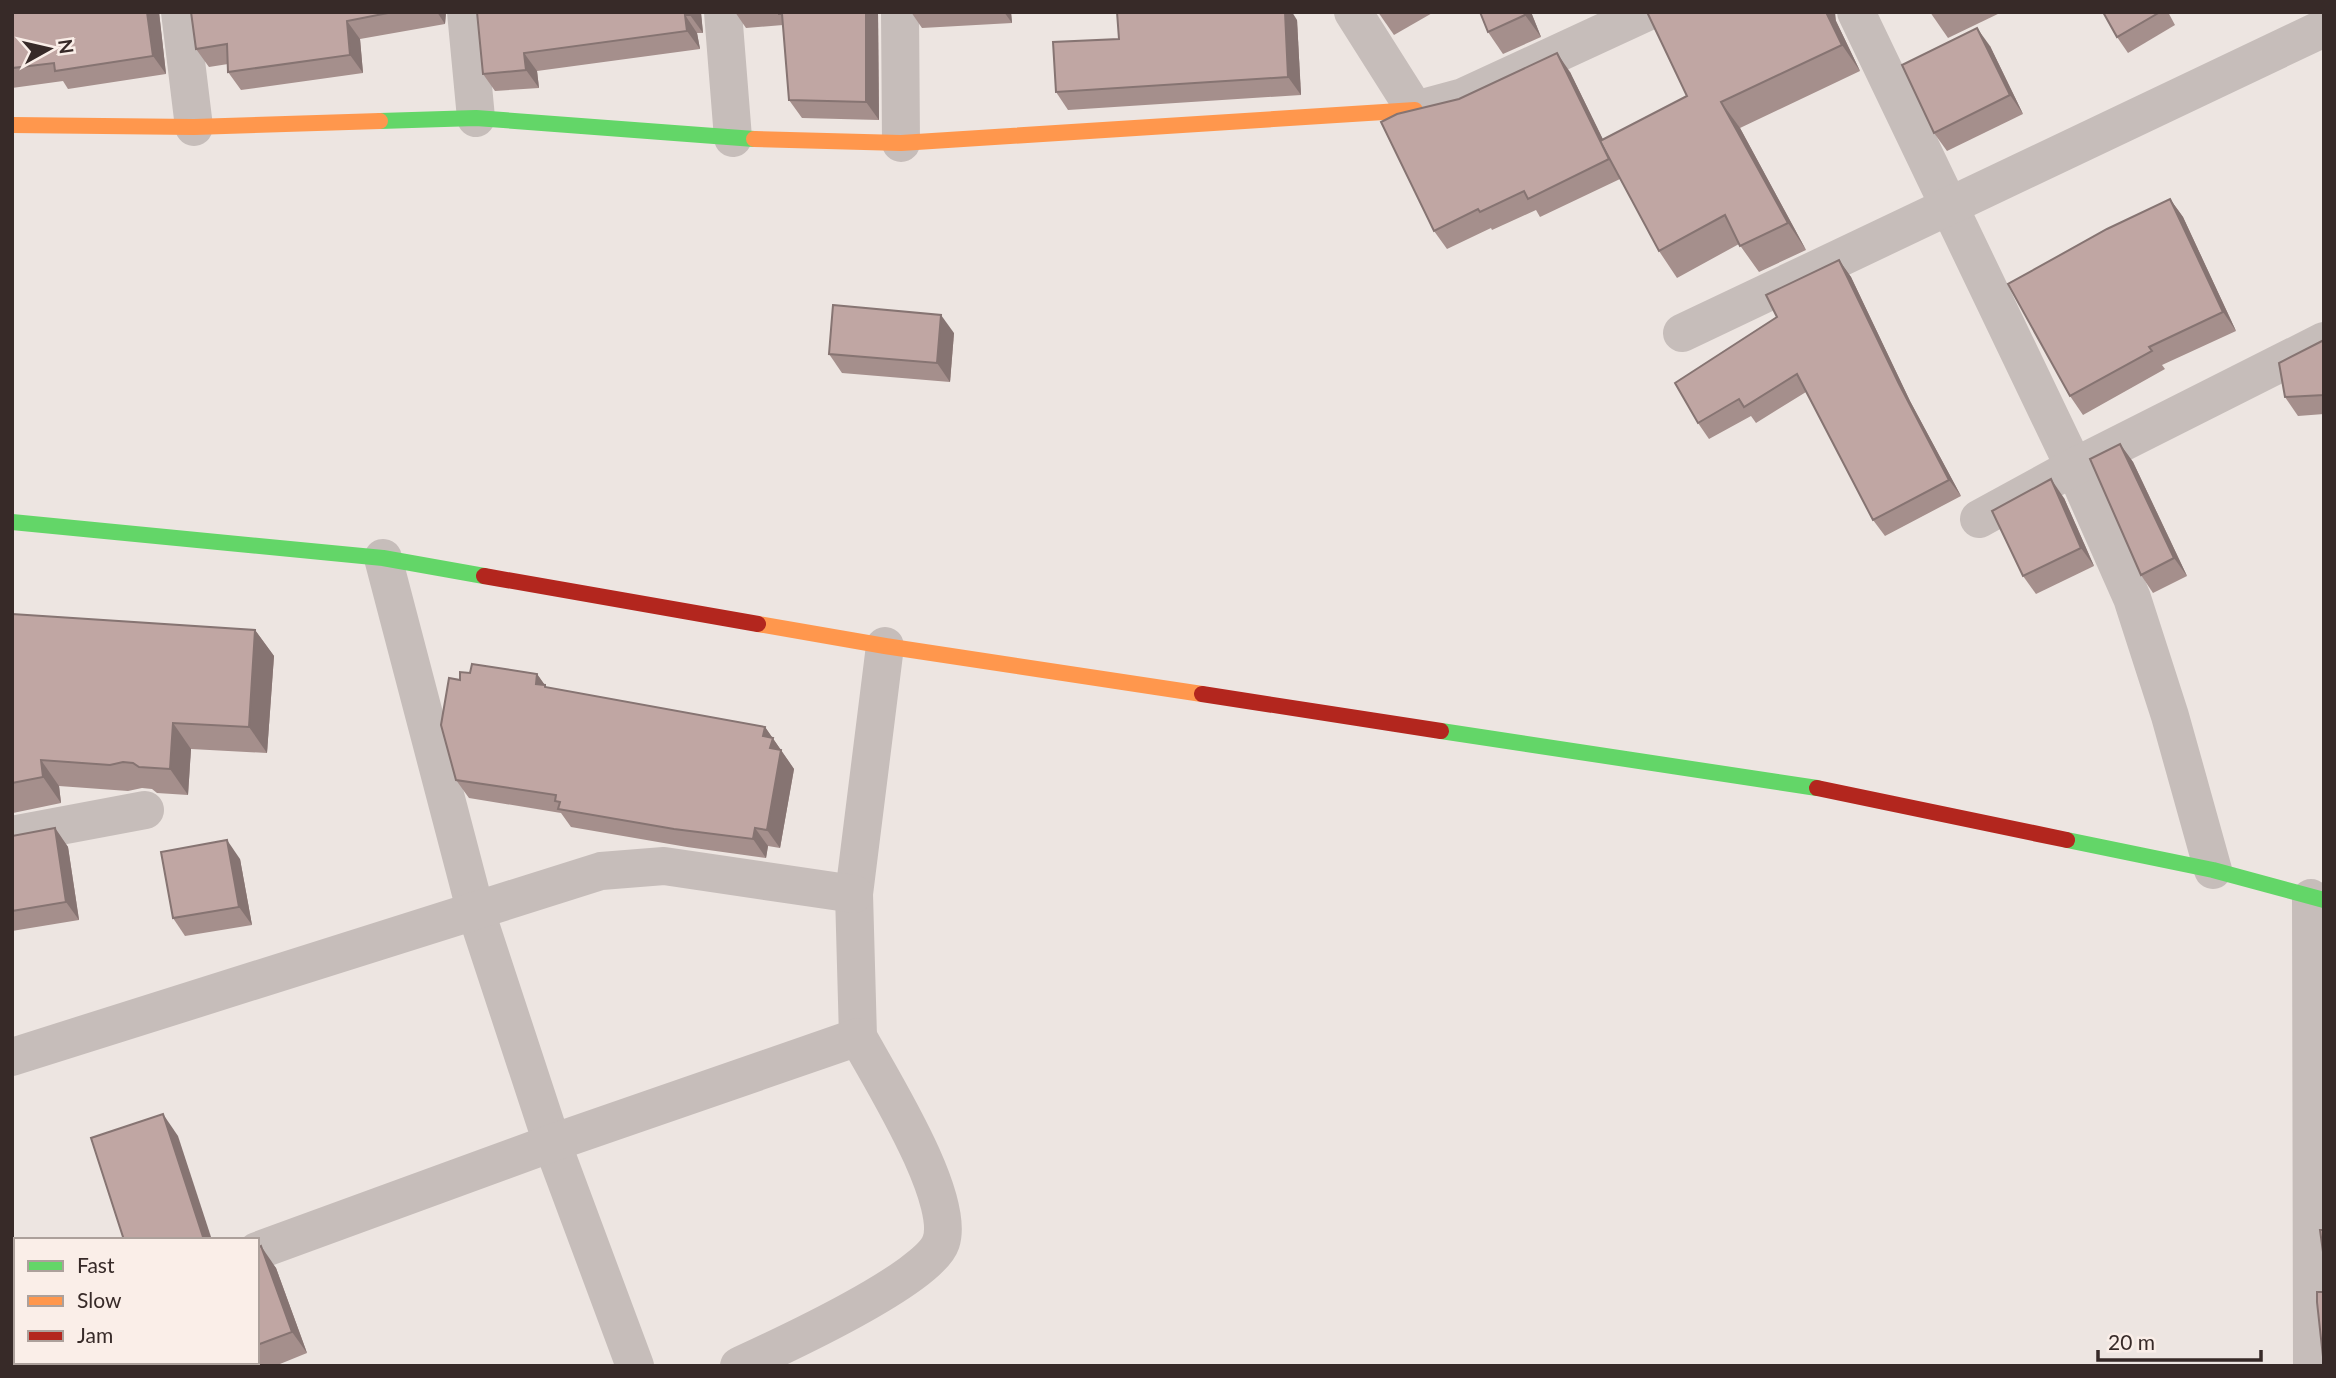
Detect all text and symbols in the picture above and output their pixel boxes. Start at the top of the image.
north arrow [14,14,84,84]
text: N [54,38,79,55]
legend [14,1238,259,1364]
text: Fast [77,1252,115,1277]
text: Slow [77,1287,122,1312]
scale bar [2098,1318,2261,1362]
text: Jam [77,1322,113,1347]
text: 20 m [2108,1329,2155,1354]

